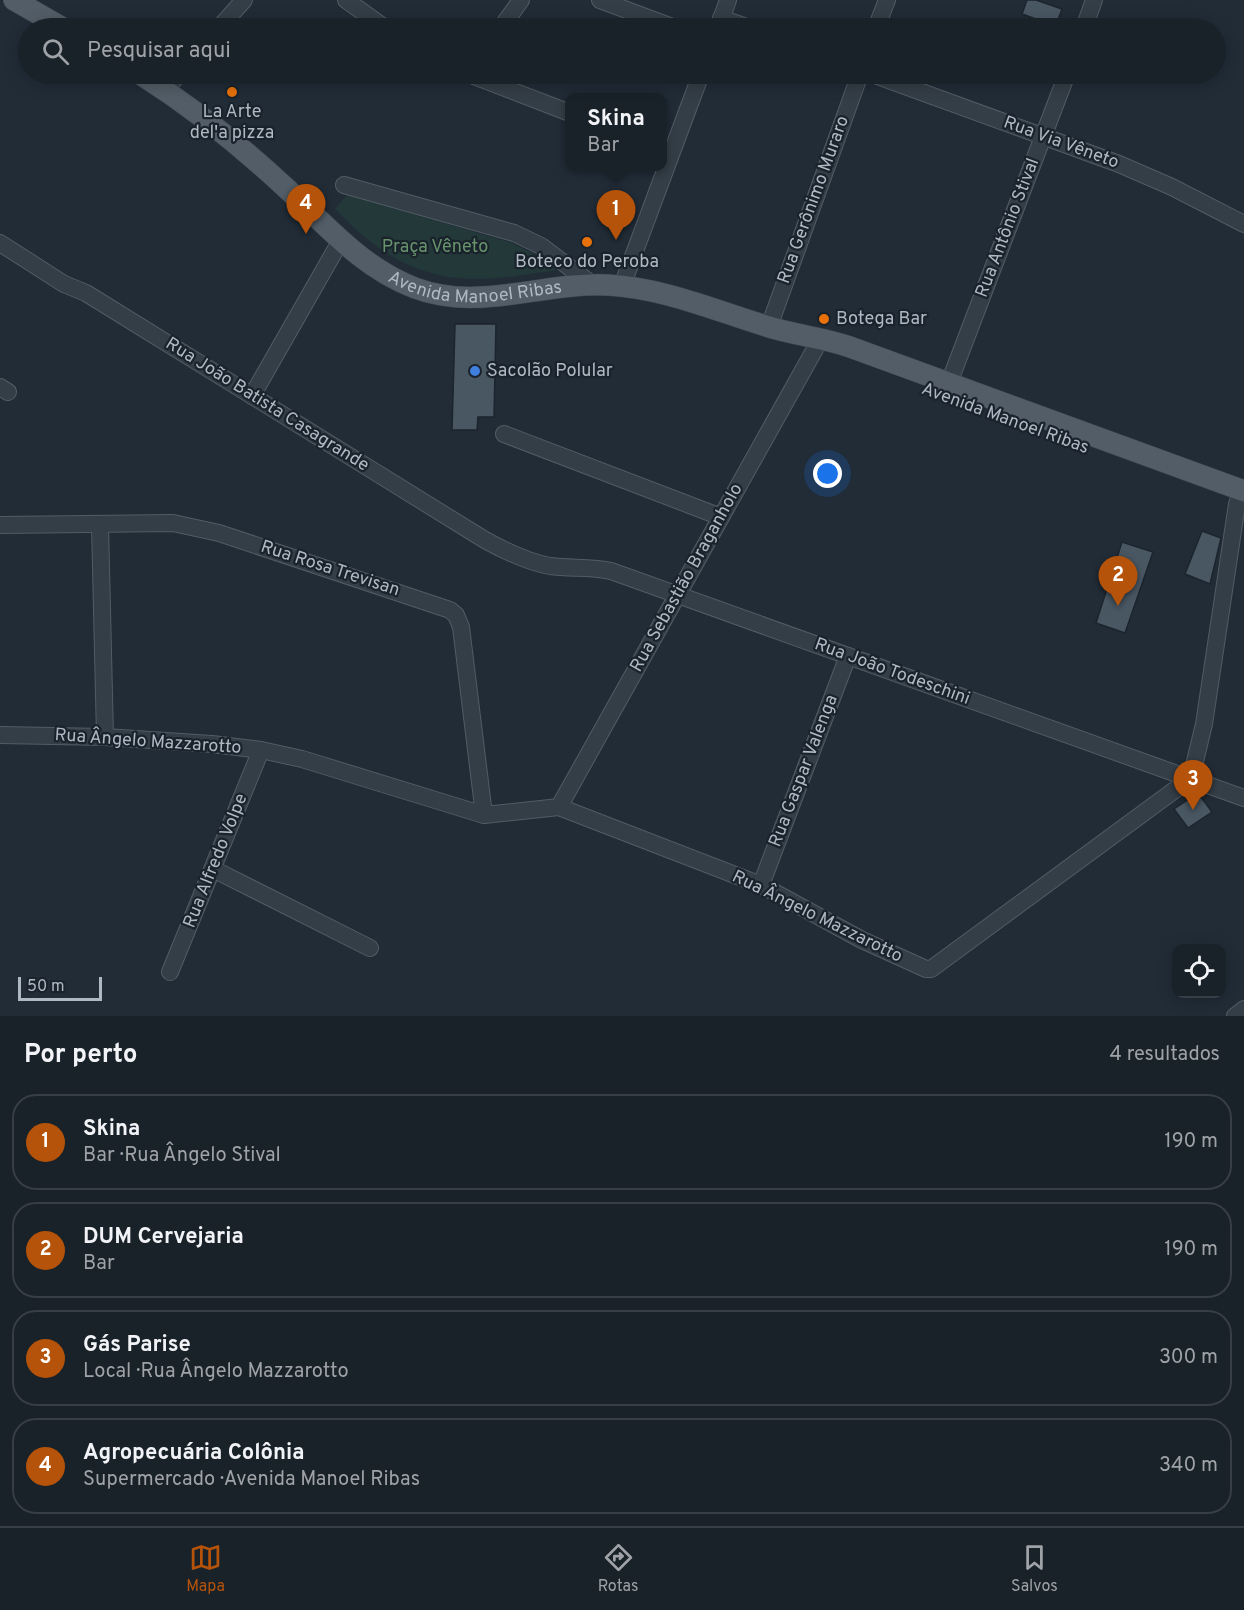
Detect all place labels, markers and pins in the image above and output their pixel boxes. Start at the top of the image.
marker: La Arte del'a pizza [225,85,239,99]
place label: La Arte del'a pizza [190,101,274,145]
pin: 4 [286,184,326,234]
pin: 1 [596,190,636,240]
marker: Boteco do Peroba [580,235,594,249]
place label: Boteco do Peroba [515,251,659,274]
place label: Botega Bar [836,308,927,331]
marker: Botega Bar [817,312,831,326]
place label: Sacolão Polular [487,360,613,383]
marker: Sacolão Polular [468,364,482,378]
pin: 2 [1098,556,1138,606]
pin: 3 [1174,760,1212,810]

